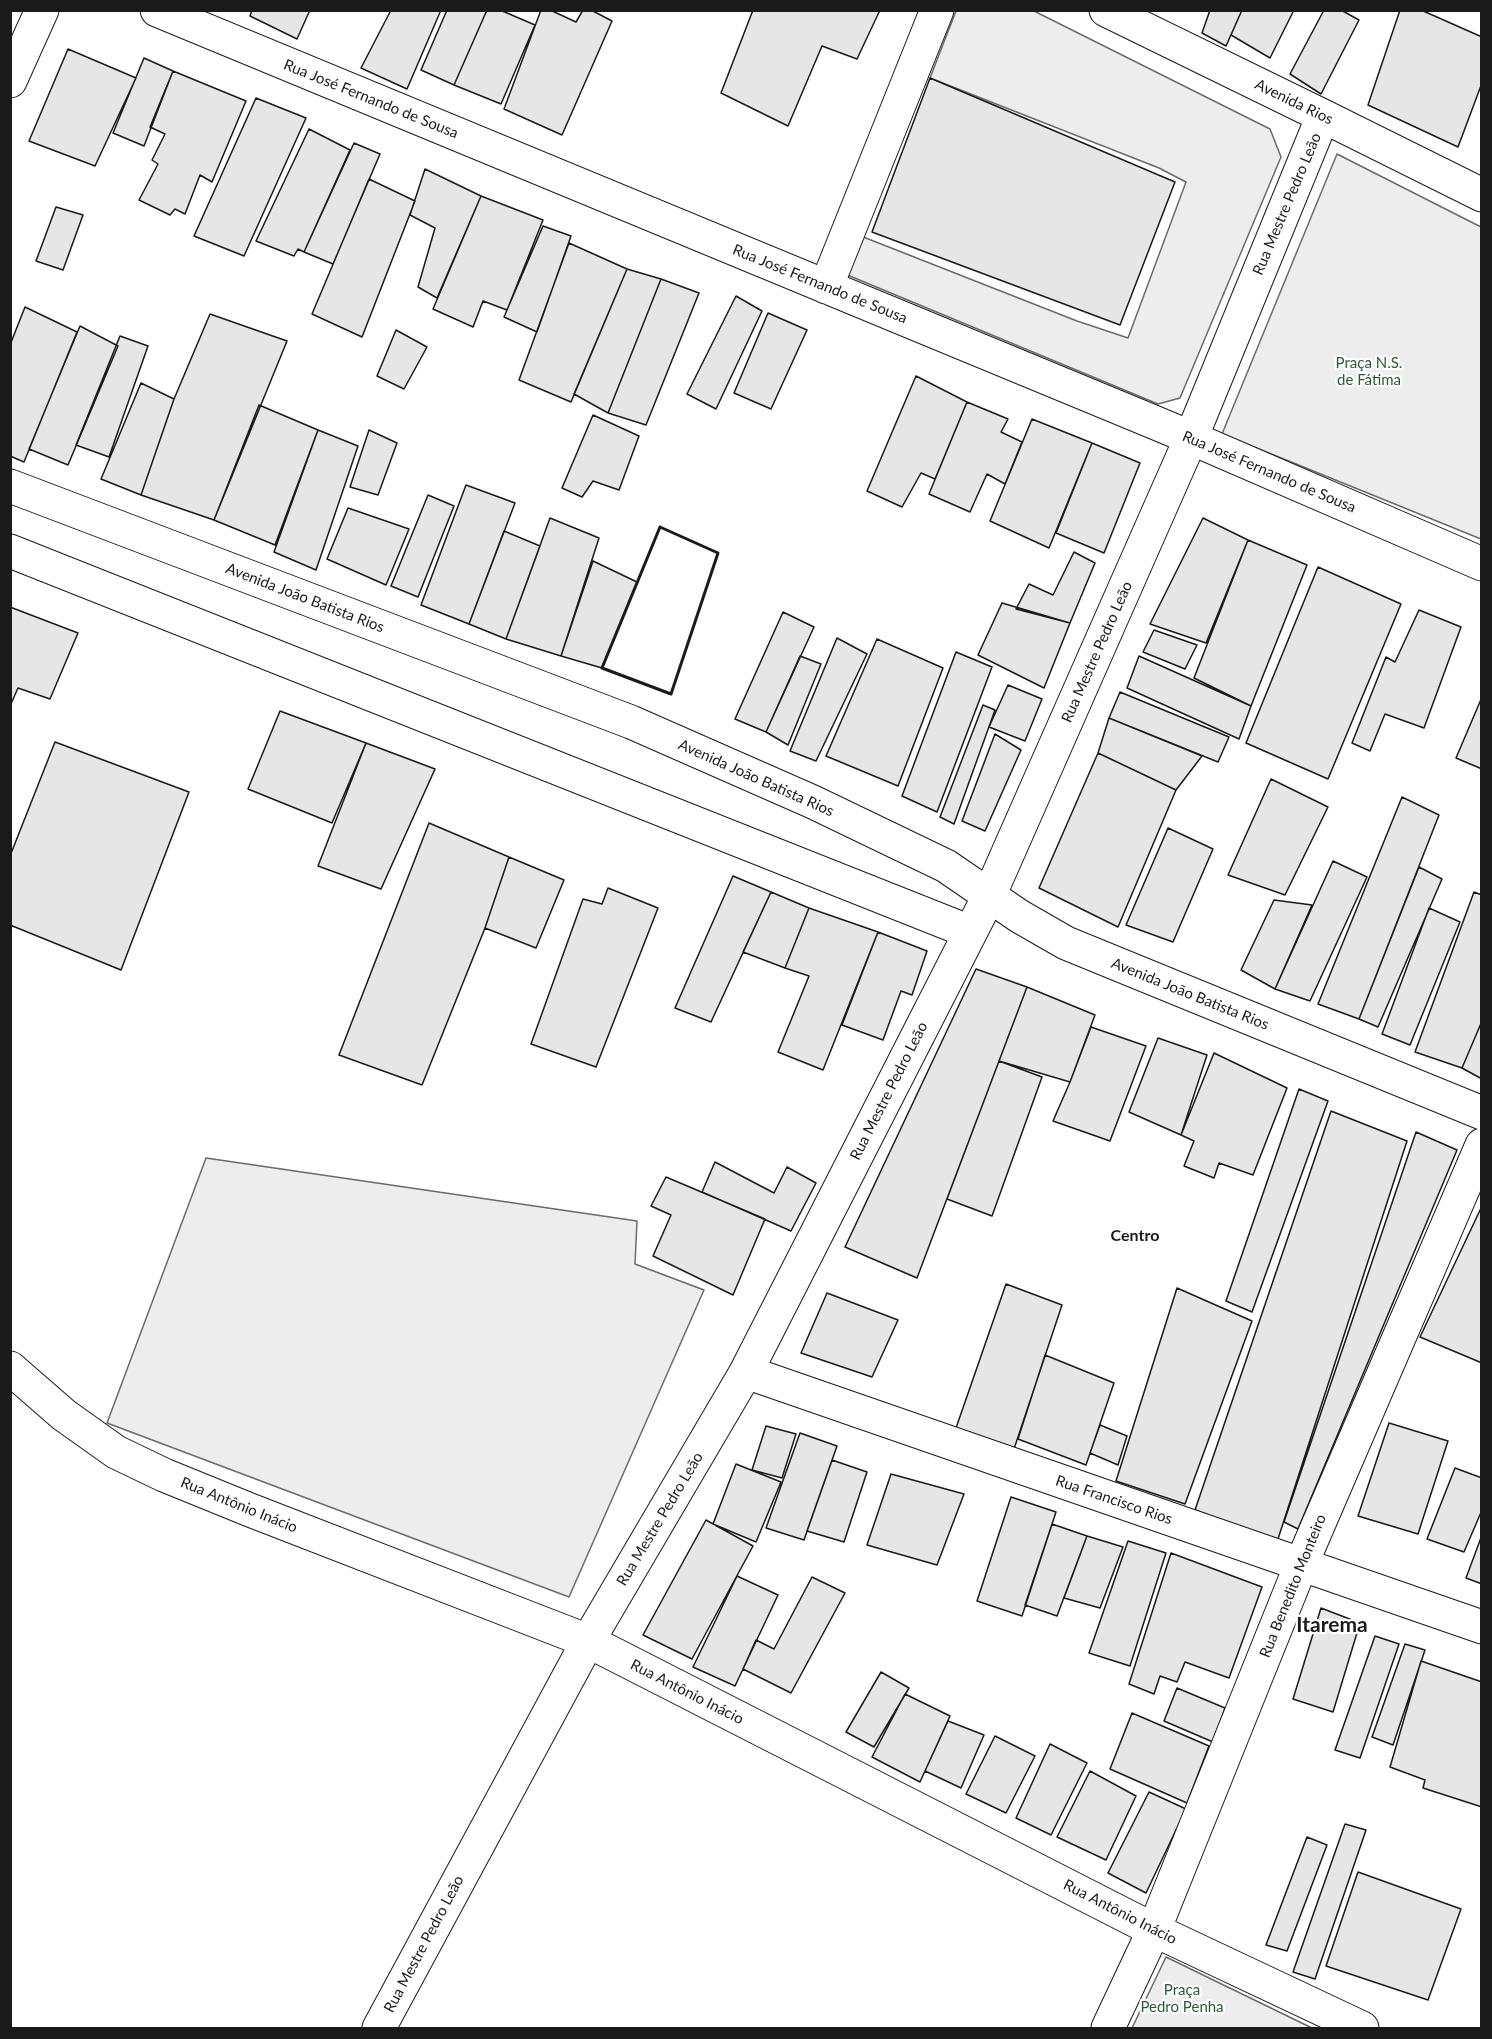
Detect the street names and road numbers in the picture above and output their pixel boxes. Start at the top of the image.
street label: Rua José Fernando de Sousa [281,56,461,142]
street label: Avenida Rios [1252,75,1336,129]
street label: Rua Mestre Pedro Leão [1249,130,1325,278]
street label: Rua José Fernando de Sousa [730,241,910,327]
street label: Rua José Fernando de Sousa [1180,427,1358,517]
street label: Avenida João Batista Rios [223,559,387,637]
street label: Rua Mestre Pedro Leão [1058,579,1136,725]
street label: Avenida João Batista Rios [675,736,837,820]
street label: Avenida João Batista Rios [1109,954,1271,1034]
street label: Rua Mestre Pedro Leão [846,1019,932,1163]
street label: Rua Mestre Pedro Leão [613,1449,707,1589]
street label: Rua Francisco Rios [1053,1472,1175,1528]
street label: Rua Antônio Inácio [178,1473,300,1537]
street label: Rua Benedito Monteiro [1256,1512,1330,1660]
street label: Rua Antônio Inácio [627,1656,747,1728]
street label: Rua Mestre Pedro Leão [380,1872,468,2016]
street label: Rua Antônio Inácio [1060,1876,1180,1948]

